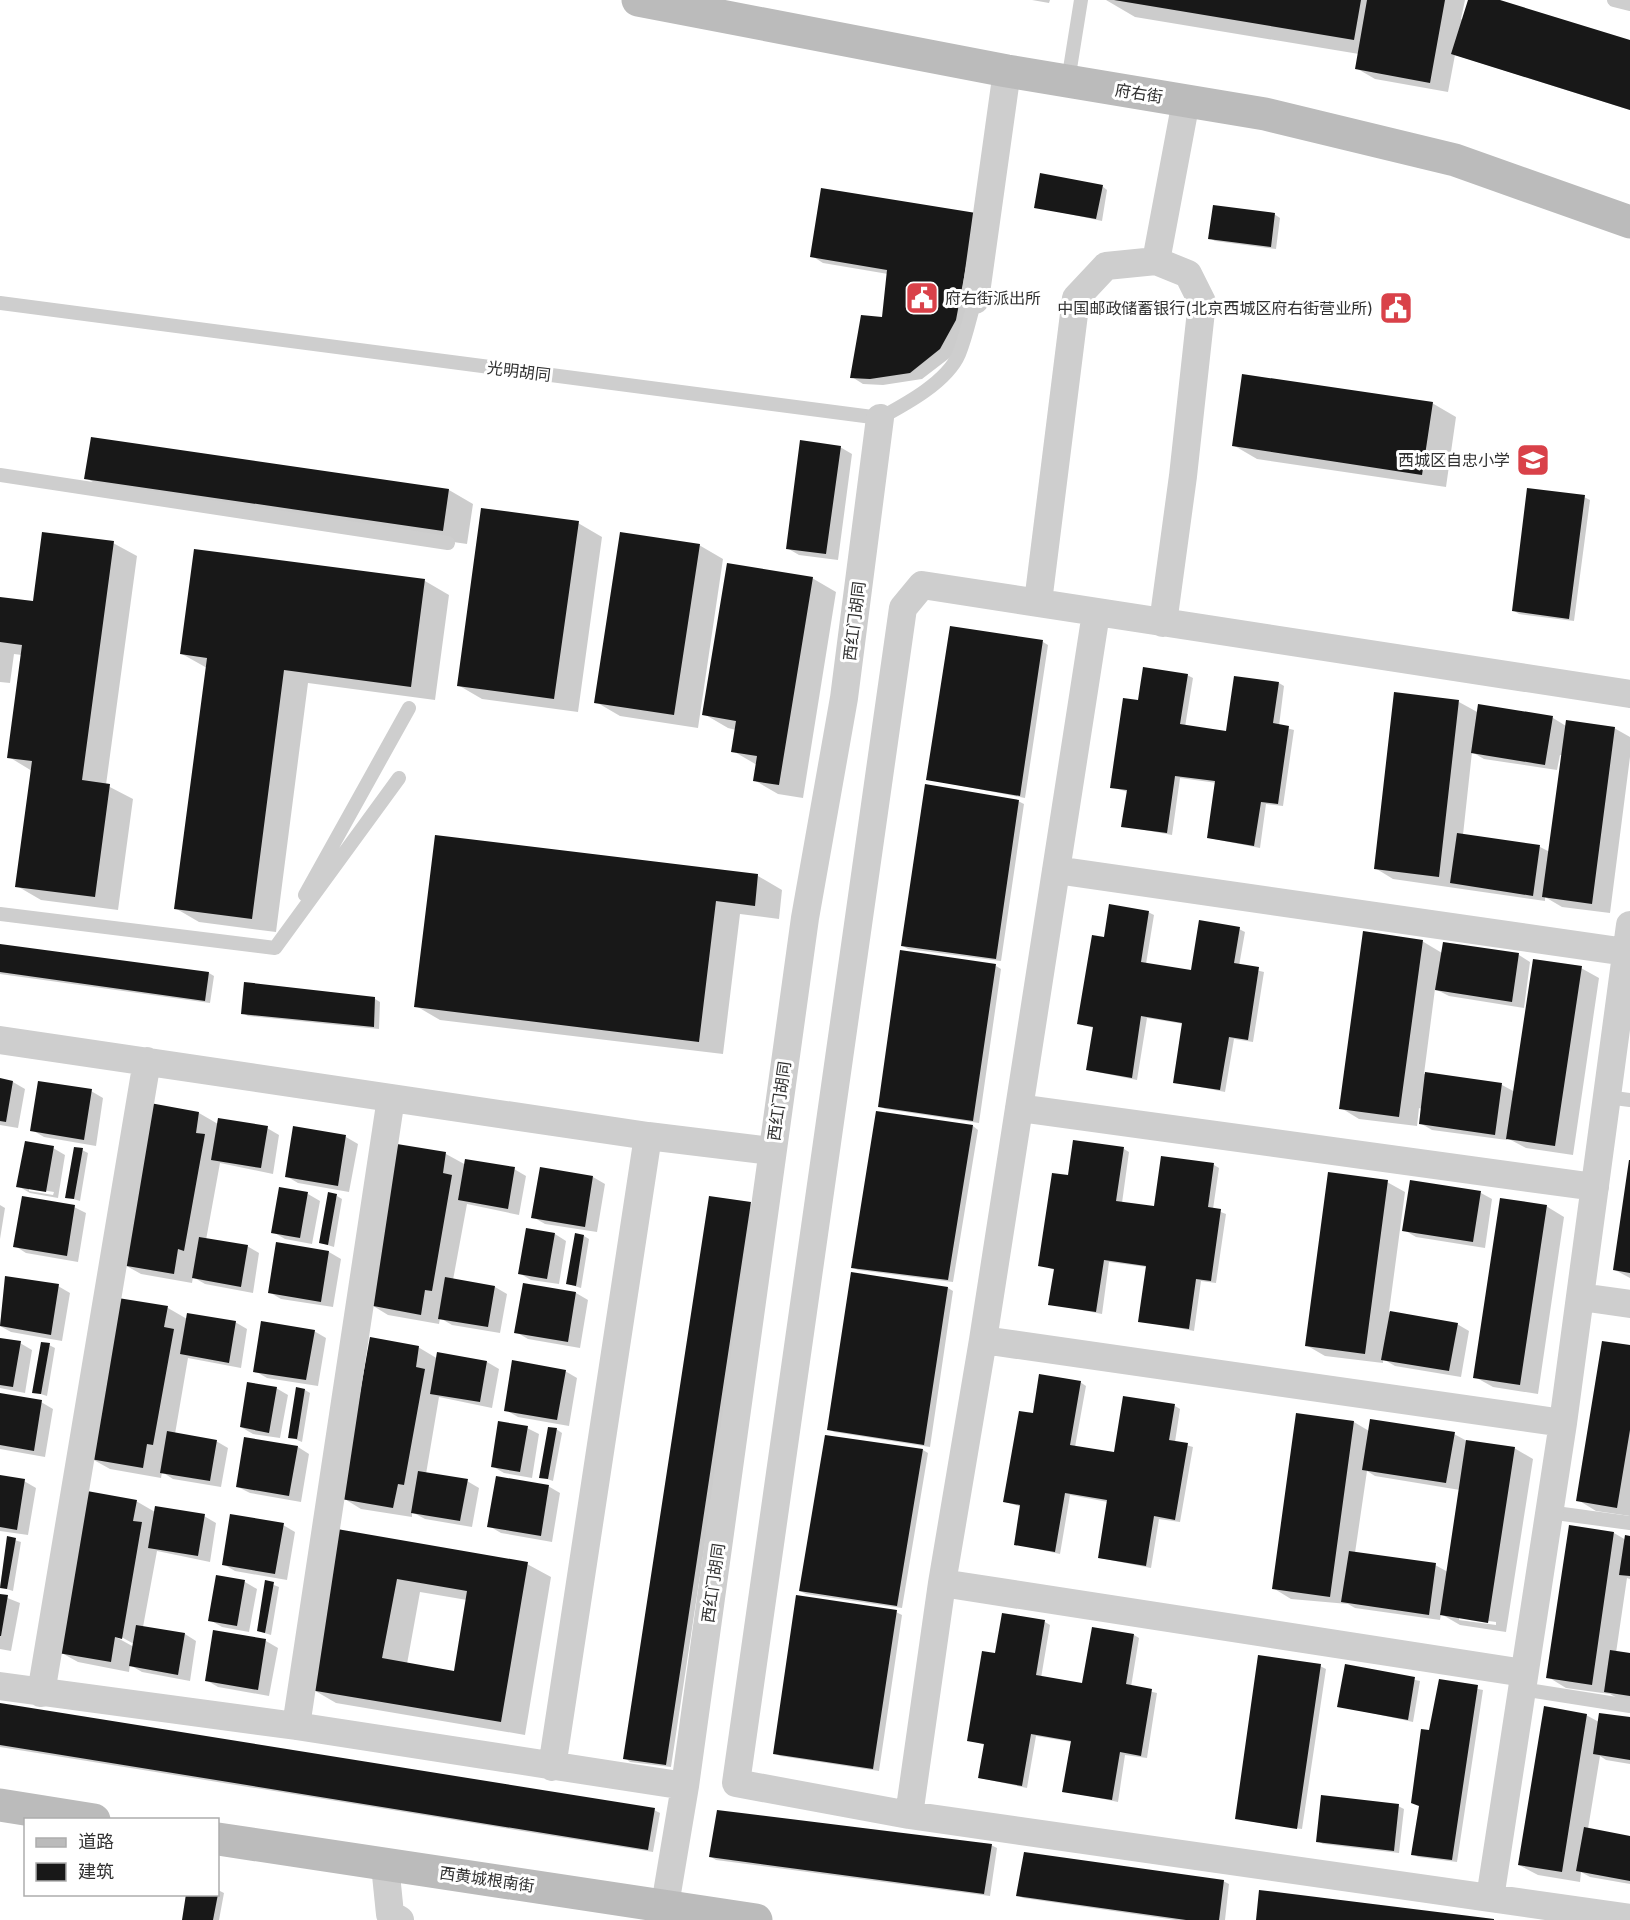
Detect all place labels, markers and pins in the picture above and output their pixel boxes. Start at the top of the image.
public building icon: 府右街派出所 [904,280,940,316]
place label: 府右街派出所 [945,288,1041,308]
public building icon: 中国邮政储蓄银行(北京西城区府右街营业所) [1378,290,1414,326]
place label: 中国邮政储蓄银行(北京西城区府右街营业所) [1057,298,1373,318]
school or university icon: 西城区自忠小学 [1515,442,1551,478]
place label: 西城区自忠小学 [1398,450,1510,470]

